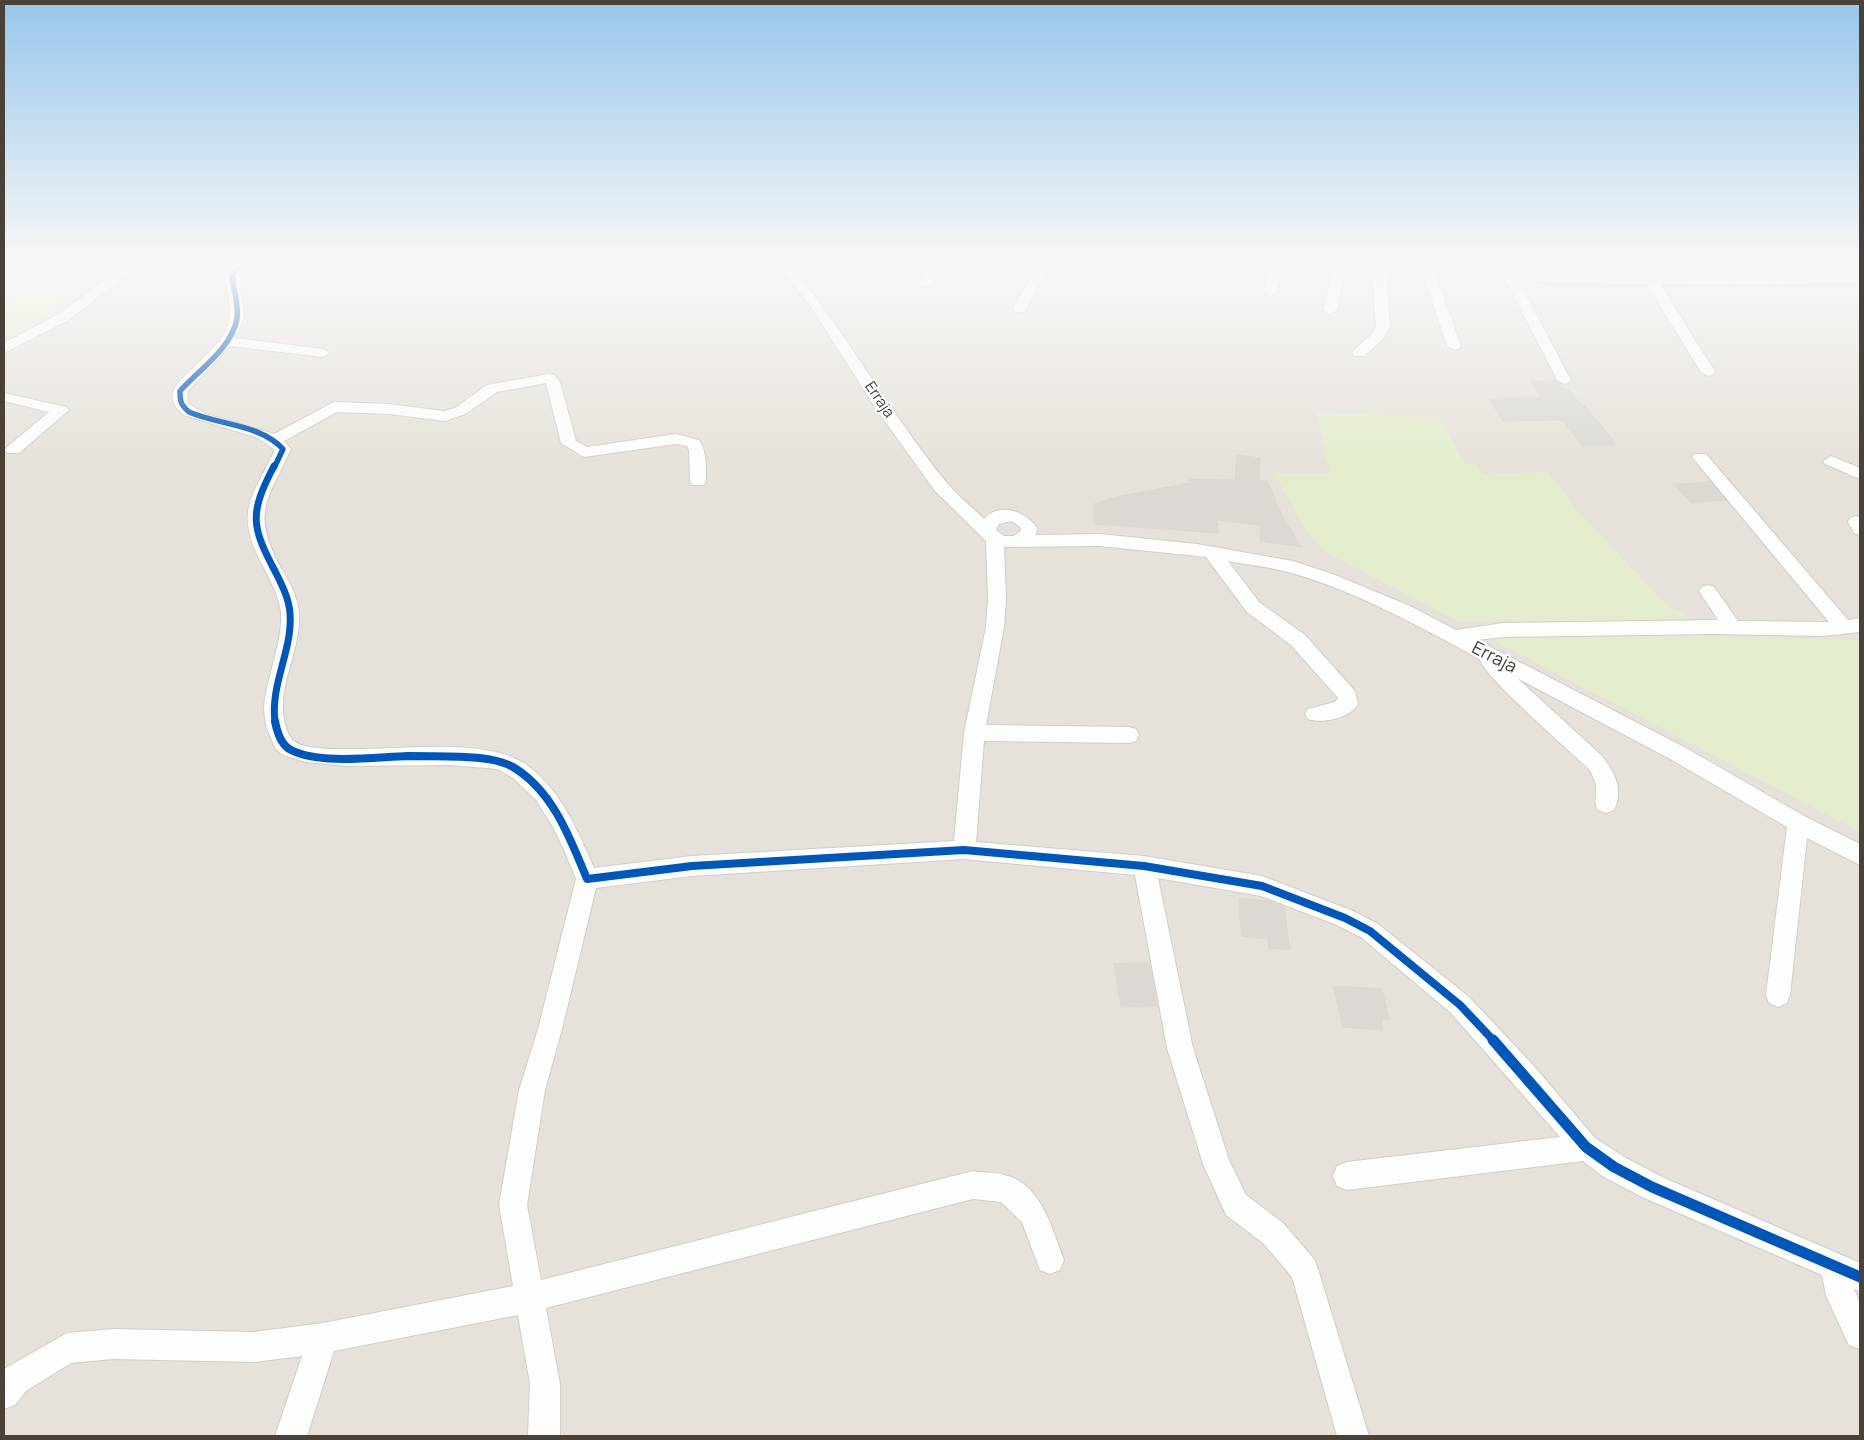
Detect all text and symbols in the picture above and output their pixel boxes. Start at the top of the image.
street label: Erraja [860,379,898,421]
street label: Erraja [1468,638,1520,678]

